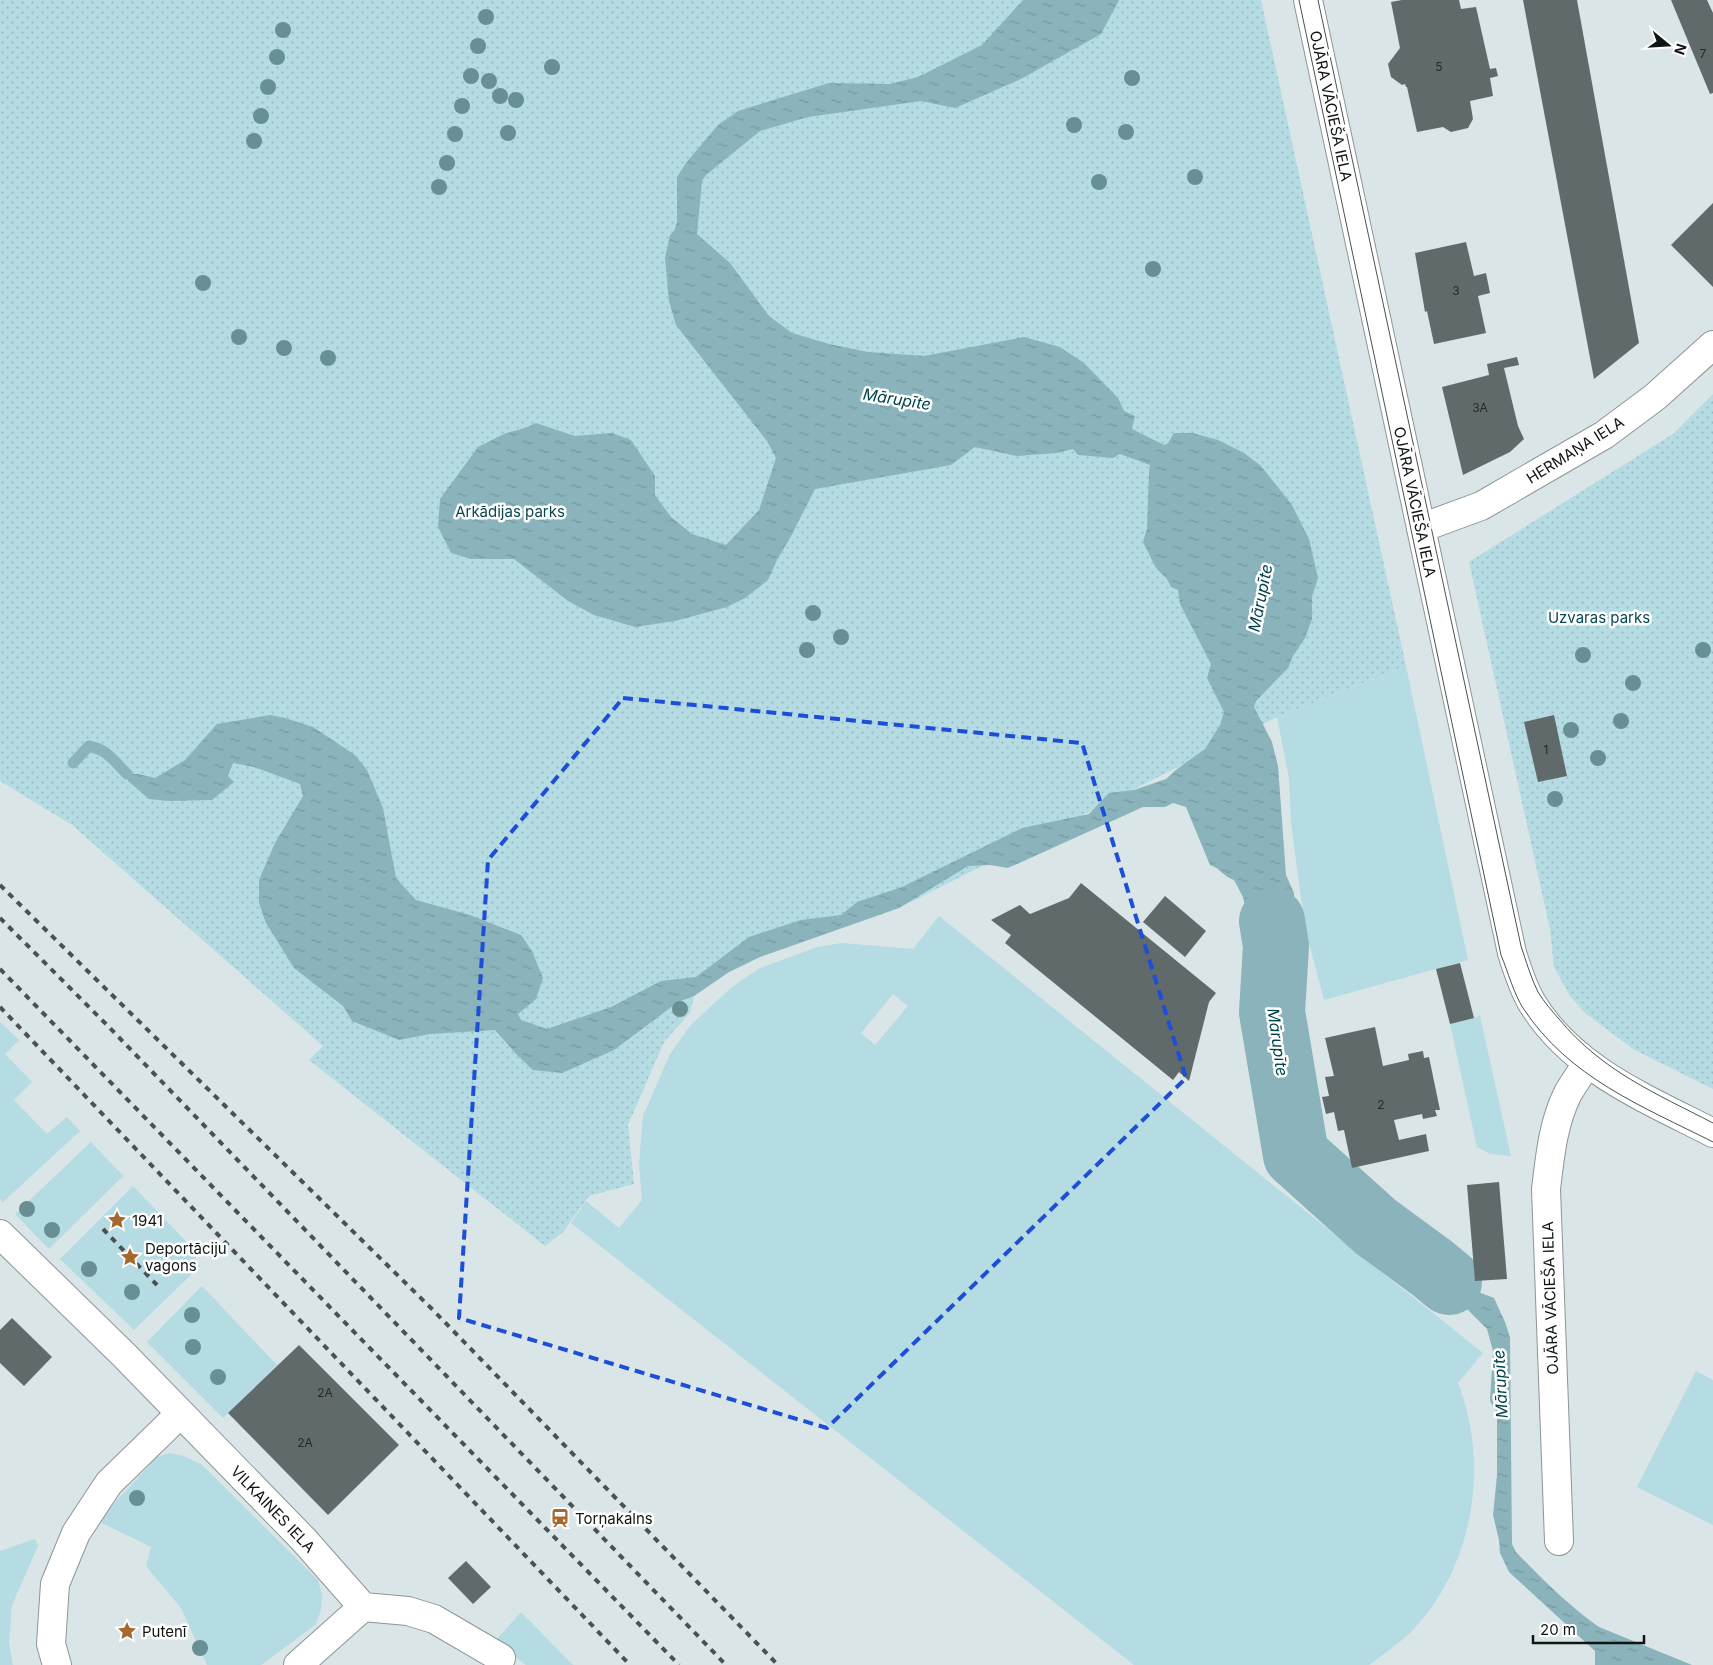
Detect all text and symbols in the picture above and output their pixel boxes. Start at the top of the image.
north arrow [1643,20,1693,70]
street label: OJĀRA VĀCIEŠA IELA [1306,29,1356,183]
text: N [1671,41,1691,57]
house number: 7 [1700,46,1707,61]
house number: 5 [1435,59,1443,74]
house number: 3 [1452,283,1460,298]
water label: Mārupīte [862,384,932,414]
house number: 3A [1472,400,1488,415]
street label: HERMAŅA IELA [1523,412,1627,488]
street label: OJĀRA VĀCIEŠA IELA [1390,425,1440,579]
park label: Arkādijas parks [455,502,565,521]
water label: Mārupīte [1244,562,1276,634]
park label: Uzvaras parks [1548,608,1650,627]
house number: 1 [1544,742,1548,757]
water label: Mārupīte [1263,1007,1293,1077]
house number: 2 [1377,1097,1385,1112]
place icon: 1941 [106,1209,128,1231]
place label: 1941 [132,1211,163,1230]
street label: OJĀRA VĀCIEŠA IELA [1538,1221,1562,1375]
place label: Deportāciju vagons [145,1239,227,1275]
place icon: Deportāciju vagons [119,1246,141,1268]
water label: Mārupīte [1488,1349,1512,1419]
house number: 2A [317,1385,333,1400]
house number: 2A [297,1435,313,1450]
street label: VILKAINES IELA [227,1462,319,1556]
station icon: Torņakalns [549,1507,571,1529]
place label: Torņakalns [575,1509,653,1528]
scale bar [1533,1612,1644,1644]
place icon: Putenī [116,1620,138,1642]
text: 20 m [1540,1620,1576,1639]
place label: Putenī [142,1622,187,1641]

